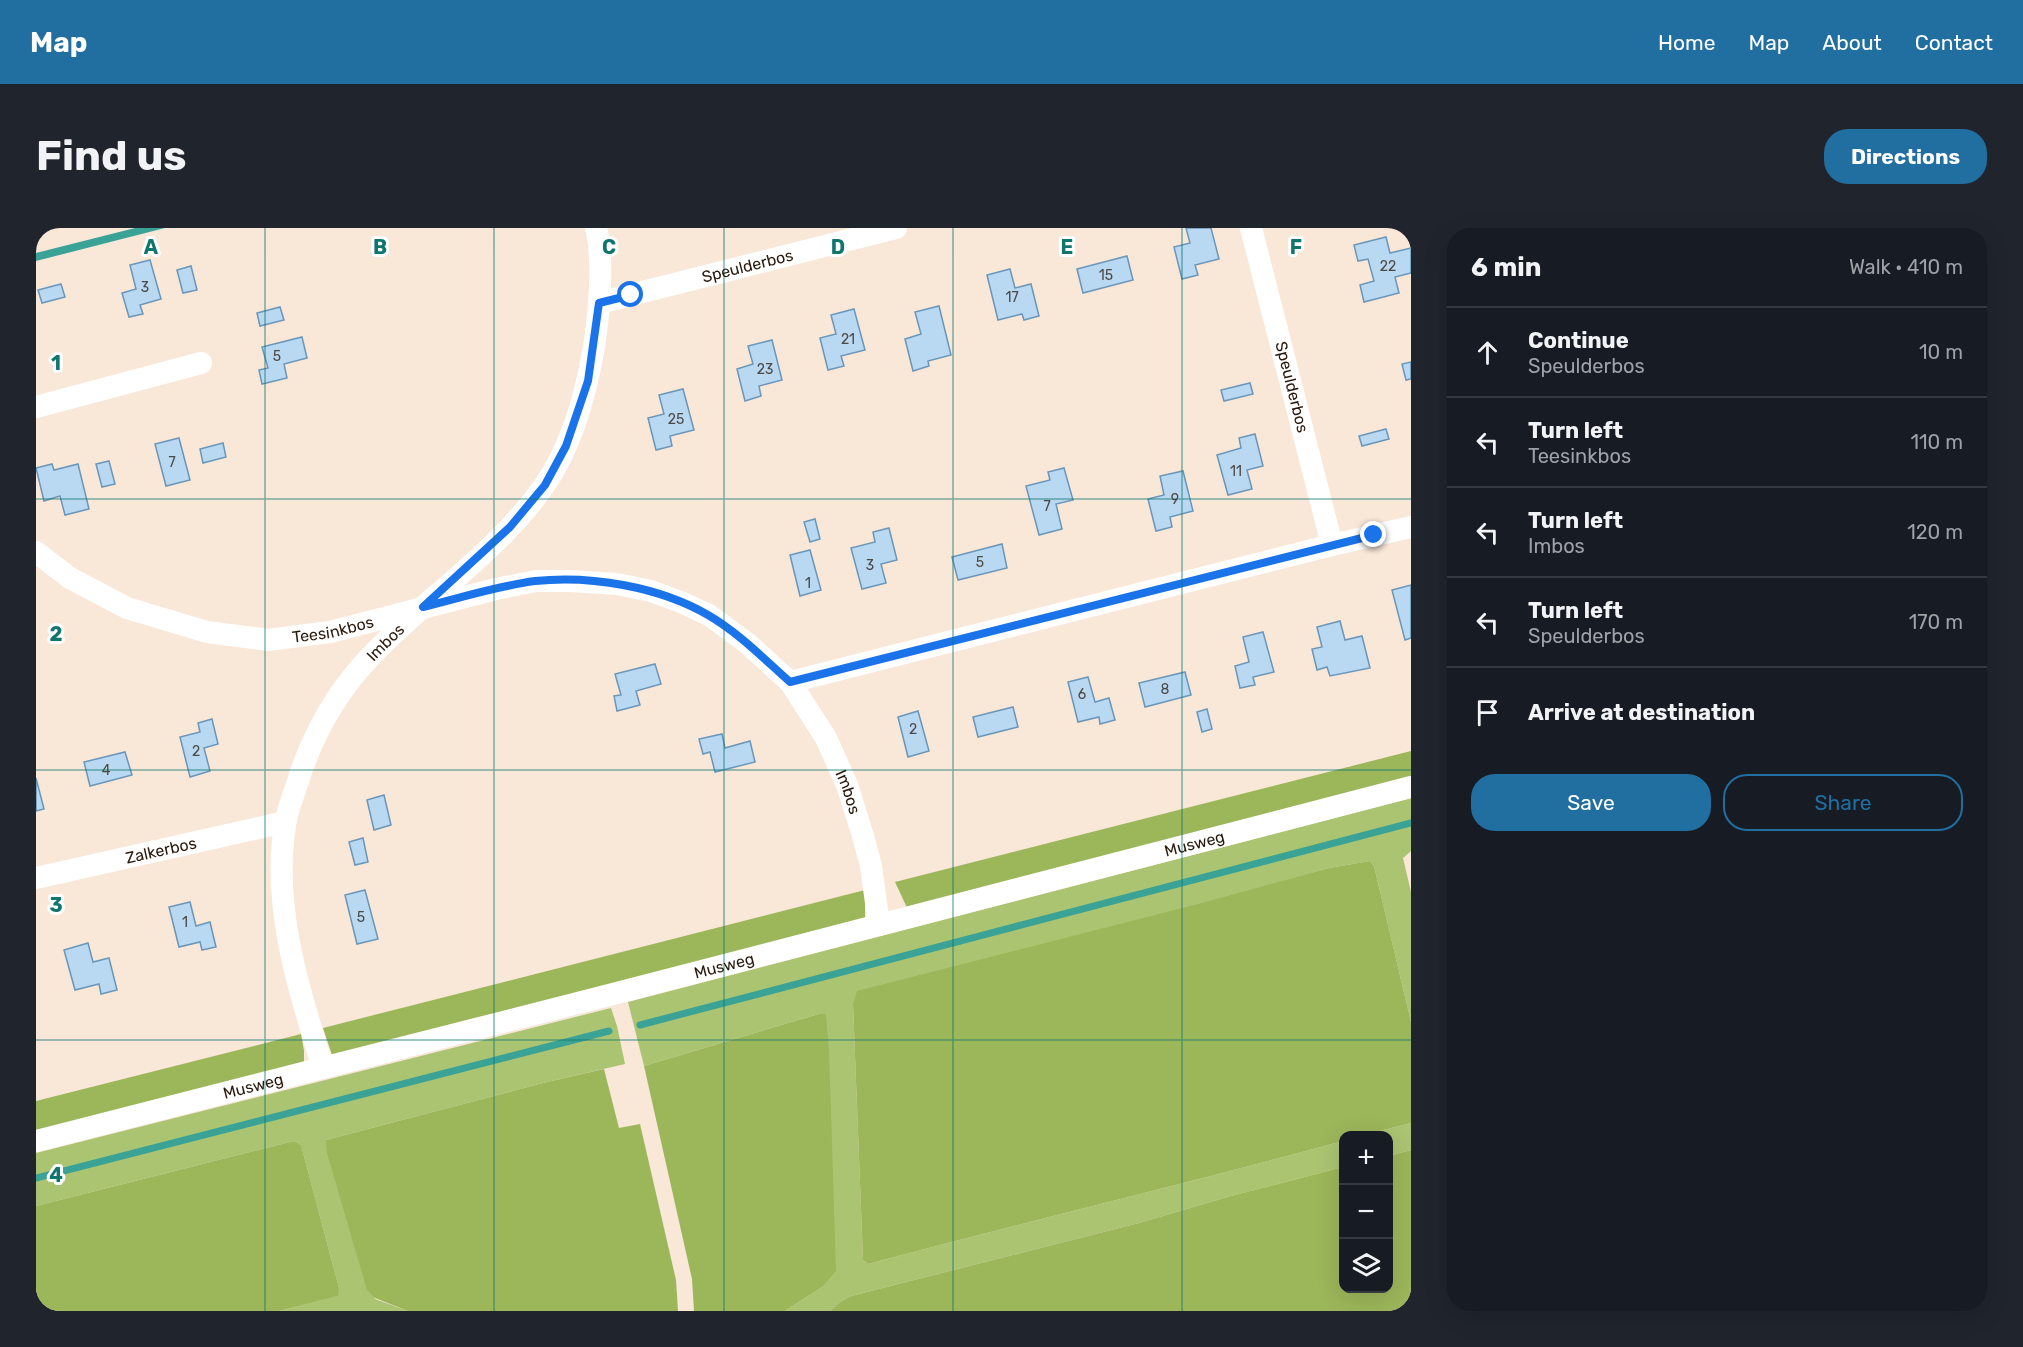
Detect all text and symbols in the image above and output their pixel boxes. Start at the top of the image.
text: Map [30,26,87,59]
text: Home [1658,30,1715,55]
text: Map [1748,30,1789,55]
text: About [1822,30,1882,55]
text: Contact [1915,30,1993,55]
button: Directions [1824,129,1987,184]
text: Find us [36,131,187,181]
text: A [144,235,159,259]
text: B [373,235,387,259]
text: C [602,235,616,259]
text: D [831,235,845,259]
text: E [1061,235,1073,259]
text: F [1290,235,1302,259]
street label: Speulderbos [700,245,795,286]
text: 6 min [1471,252,1541,283]
text: Walk · 410 m [1849,255,1963,279]
house number: 22 [1380,258,1396,275]
house number: 15 [1099,267,1113,284]
house number: 3 [141,279,149,296]
route start [617,281,643,307]
house number: 17 [1005,289,1019,306]
text: Continue [1528,327,1629,354]
house number: 21 [841,331,855,348]
icon: ahead [1471,336,1504,369]
street label: Speulderbos [1271,339,1313,435]
text: 10 m [1919,340,1963,364]
house number: 5 [273,348,281,365]
text: 1 [51,351,61,375]
text: Speulderbos [1528,354,1645,378]
house number: 23 [757,361,773,378]
house number: 25 [668,411,684,428]
text: Turn left [1528,417,1623,444]
icon: left [1471,426,1504,459]
text: 110 m [1911,430,1963,454]
text: Teesinkbos [1528,444,1631,468]
house number: 7 [168,454,176,471]
house number: 11 [1230,463,1242,480]
house number: 9 [1171,491,1179,508]
house number: 7 [1043,498,1051,515]
text: Turn left [1528,507,1623,534]
icon: left [1471,516,1504,549]
text: 120 m [1907,520,1963,544]
route end [1360,521,1386,547]
text: Imbos [1528,534,1585,558]
house number: 5 [976,554,984,571]
house number: 3 [866,557,874,574]
house number: 1 [805,575,811,592]
text: Turn left [1528,597,1623,624]
icon: left [1471,606,1504,639]
text: 170 m [1909,610,1963,634]
street label: Teesinkbos [291,612,375,646]
street label: Imbos [362,619,408,665]
text: 2 [50,622,63,646]
text: Speulderbos [1528,624,1645,648]
house number: 8 [1161,681,1170,698]
house number: 6 [1078,686,1086,703]
icon: arrive [1471,696,1504,729]
text: Arrive at destination [1528,699,1755,726]
house number: 2 [909,721,917,738]
house number: 2 [192,743,200,760]
house number: 4 [102,762,111,779]
street label: Imbos [832,767,865,816]
button: Save [1471,774,1711,831]
button: Share [1723,774,1963,831]
street label: Musweg [1162,826,1226,860]
street label: Zalkerbos [124,833,198,867]
text: 3 [49,893,63,917]
house number: 5 [357,909,365,926]
house number: 1 [182,914,188,931]
street label: Musweg [692,948,756,982]
street label: Musweg [221,1069,285,1102]
map controls [1339,1131,1393,1293]
button: + [1339,1131,1393,1185]
text: 4 [49,1163,63,1187]
button: − [1339,1185,1393,1239]
button: layers [1339,1239,1393,1293]

